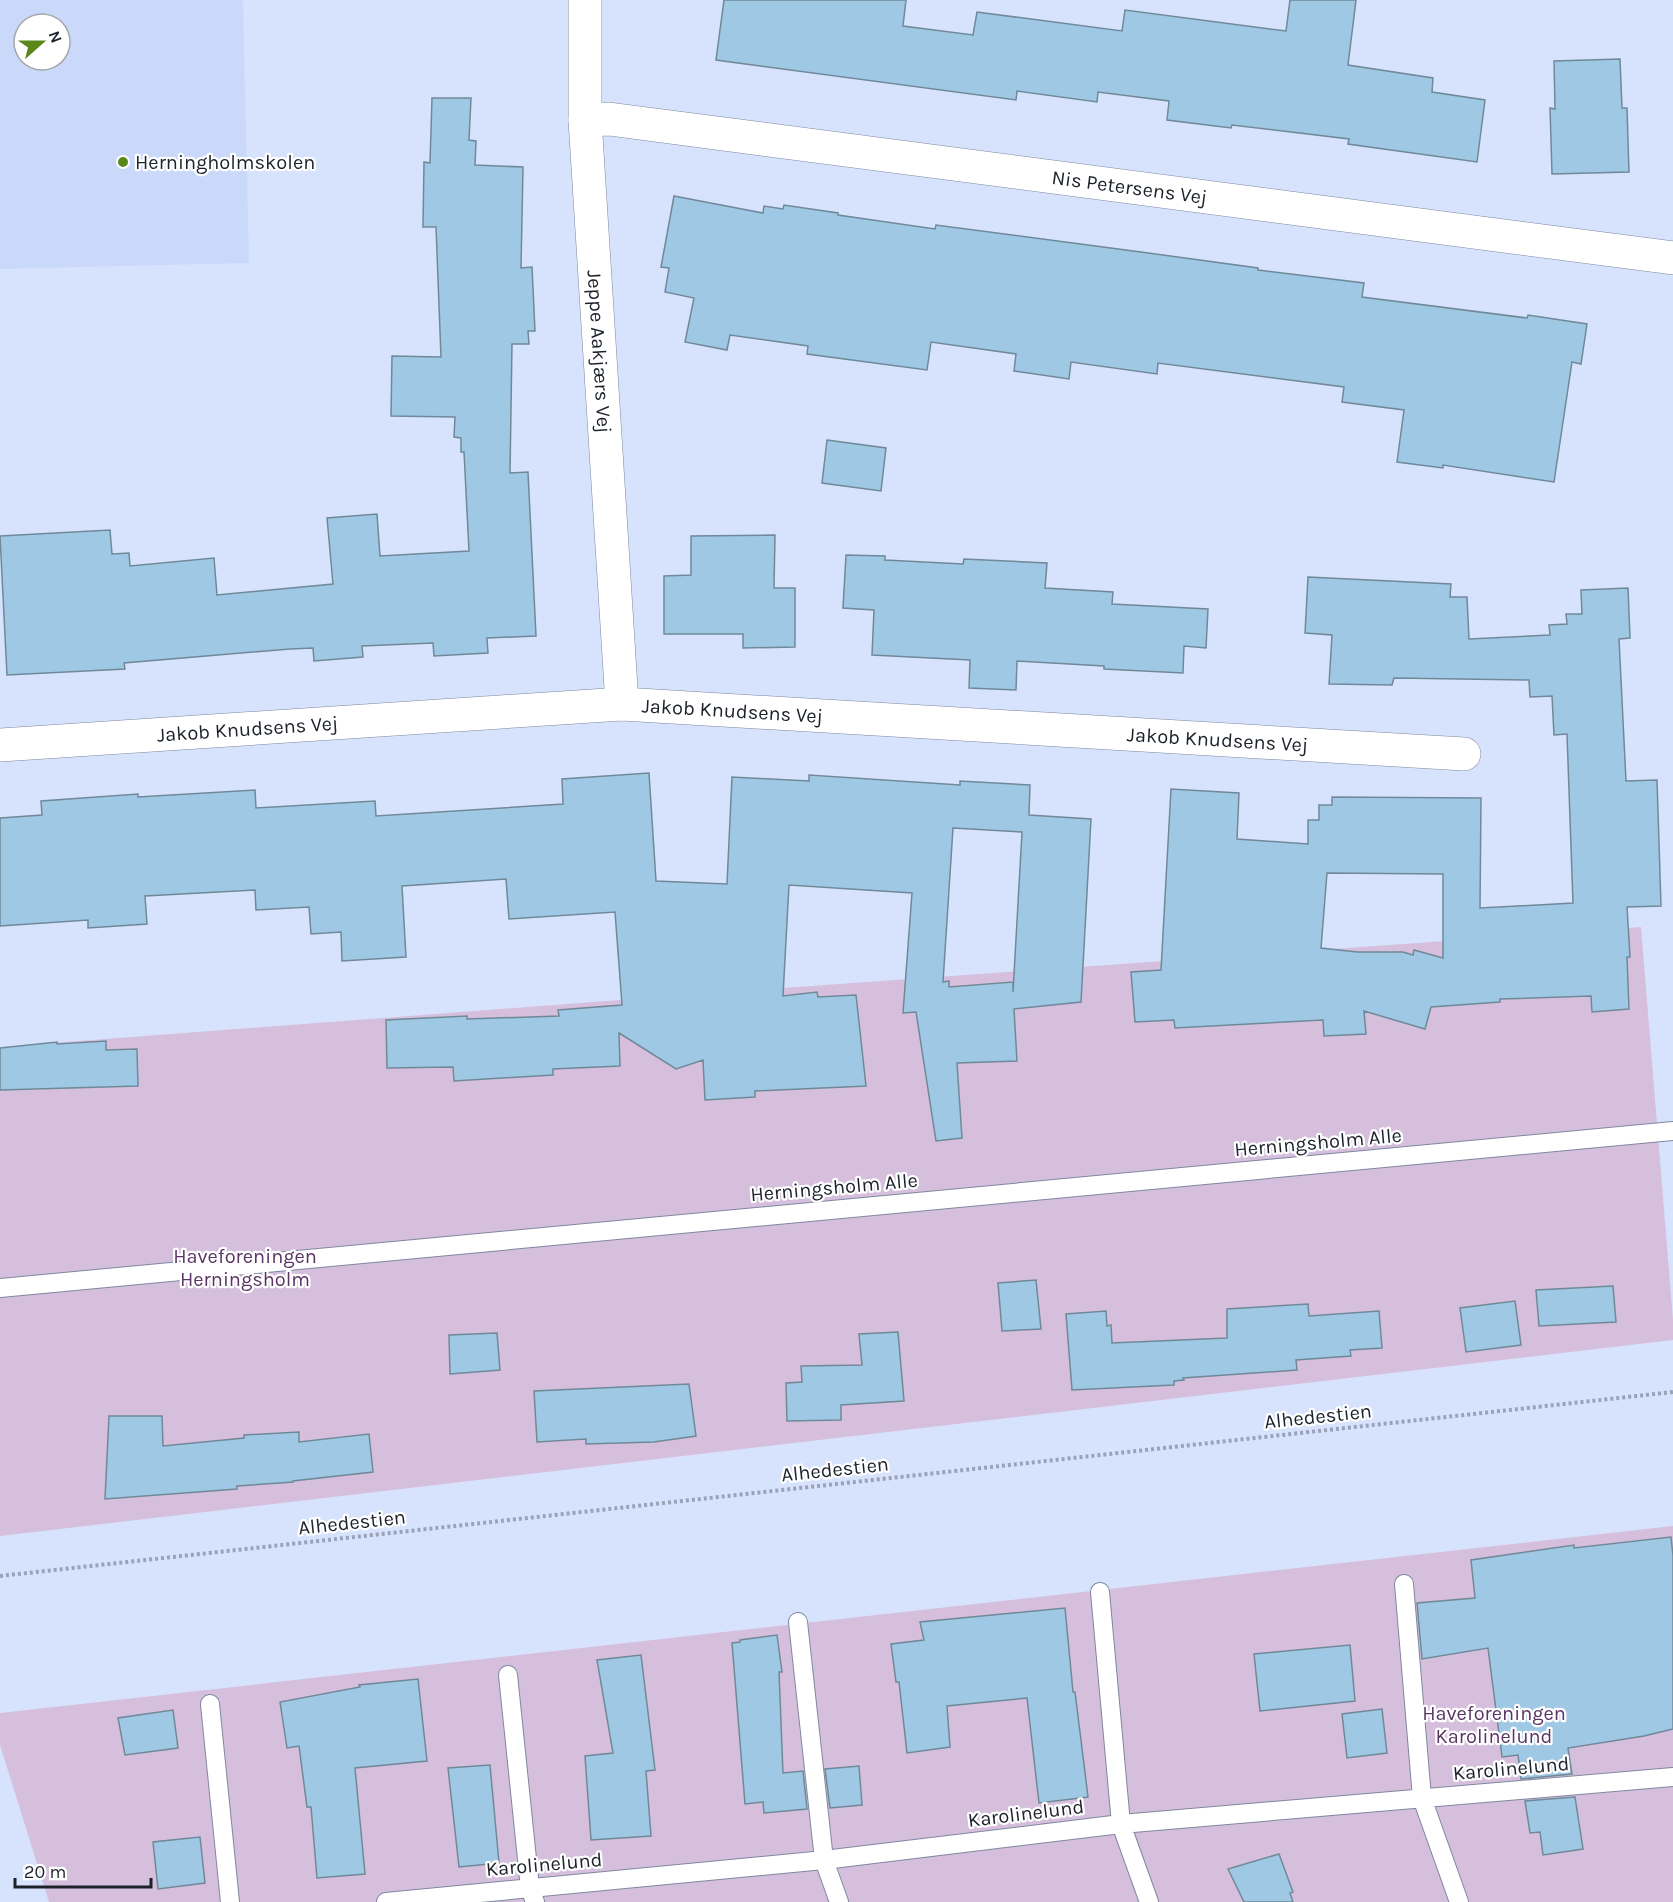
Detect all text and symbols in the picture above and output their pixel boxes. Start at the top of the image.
north arrow [12,12,72,72]
text: N [45,28,66,46]
place label: Herningholmskolen [135,151,315,174]
marker: Herningholmskolen [116,155,130,169]
street label: Nis Petersens Vej [1050,166,1209,209]
street label: Jeppe Aakjærs Vej [583,269,616,434]
street label: Jakob Knudsens Vej [641,694,824,728]
street label: Jakob Knudsens Vej [156,712,339,747]
street label: Jakob Knudsens Vej [1126,723,1309,757]
street label: Herningsholm Alle [1233,1124,1403,1161]
street label: Herningsholm Alle [749,1169,919,1206]
park label: Haveforeningen Herningsholm [173,1245,317,1291]
street label: Alhedestien [1263,1399,1373,1434]
street label: Alhedestien [780,1452,890,1487]
street label: Alhedestien [297,1505,407,1540]
park label: Haveforeningen Karolinelund [1422,1702,1566,1748]
street label: Karolinelund [1452,1752,1570,1785]
street label: Karolinelund [967,1795,1085,1832]
street label: Karolinelund [485,1848,603,1881]
scale bar [15,1851,152,1889]
text: 20 m [24,1861,66,1883]

